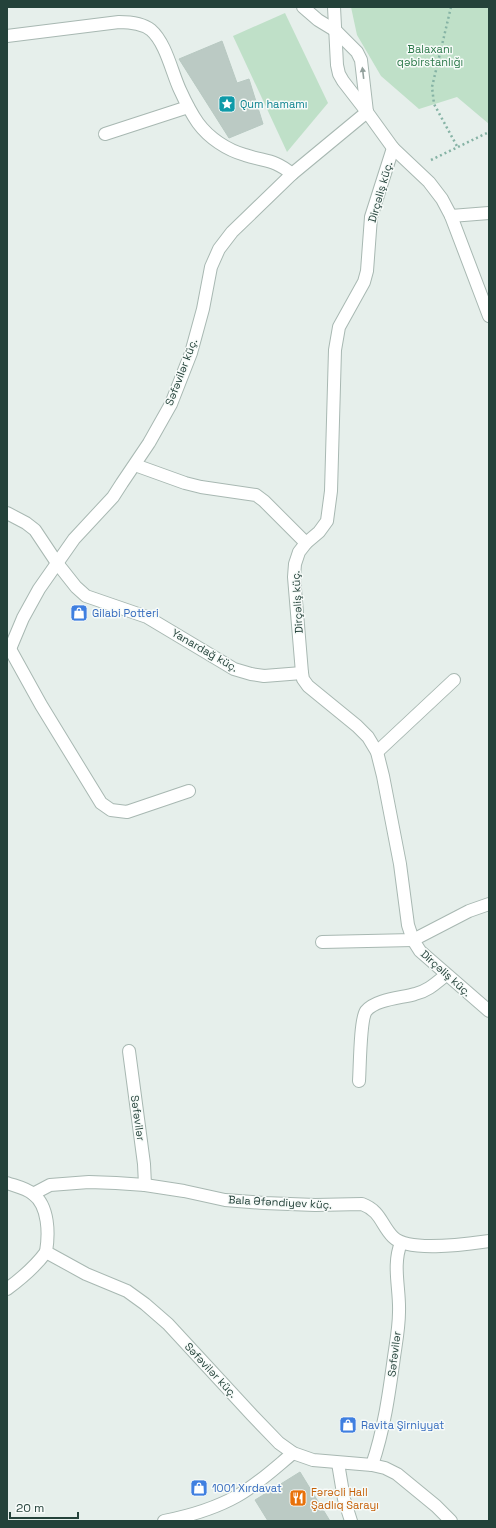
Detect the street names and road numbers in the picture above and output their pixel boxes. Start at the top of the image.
street label: Dirçəliş küç. [365,160,395,224]
street label: Səfəvilər küç. [162,336,200,407]
street label: Dirçəliş küç. [288,570,306,634]
street label: Yanardağ küç. [169,625,241,675]
street label: Dirçəliş küç. [418,947,474,999]
street label: Səfəvilər [128,1094,148,1142]
street label: Bala Əfəndiyev küç. [228,1192,332,1212]
street label: Səfəvilər [384,1330,404,1378]
street label: Səfəvilər küç. [182,1339,240,1401]

